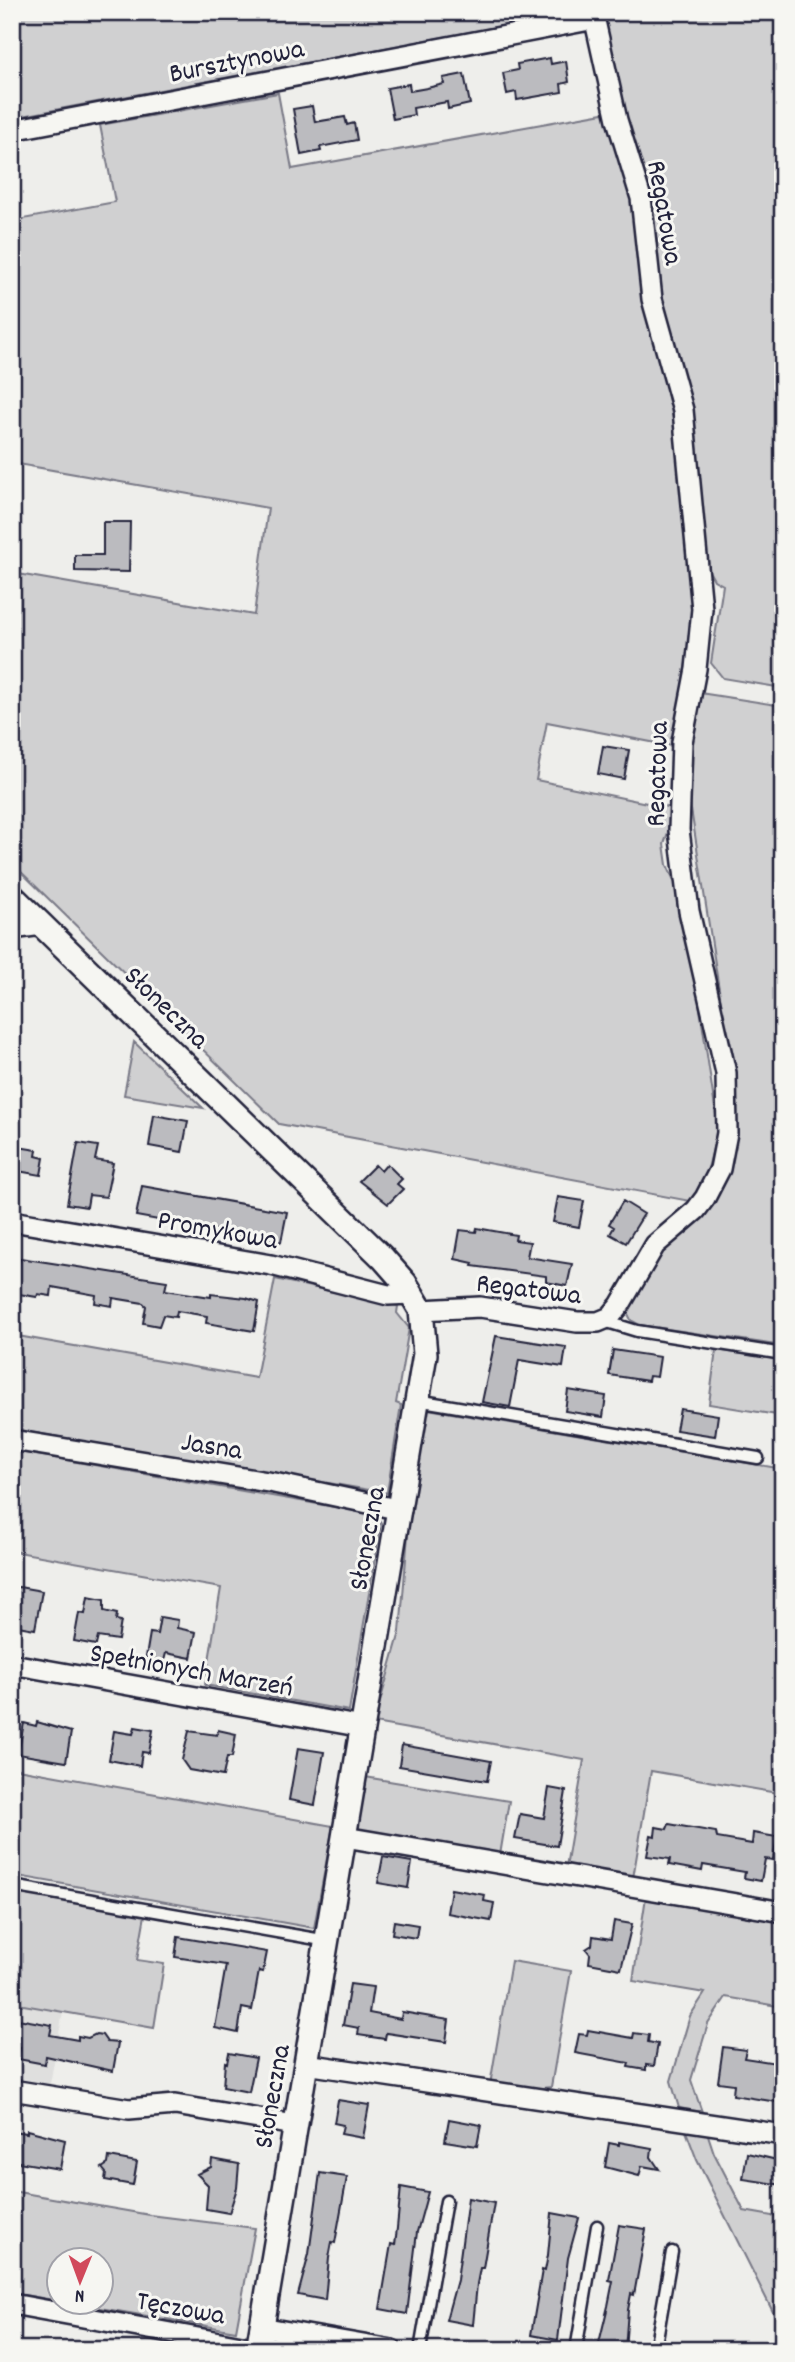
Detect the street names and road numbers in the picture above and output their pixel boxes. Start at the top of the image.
street label: Bursztynowa [166,31,309,97]
street label: Regatowa [633,158,691,269]
street label: Regatowa [638,720,682,827]
street label: Słoneczna [113,959,217,1061]
street label: Promykowa [154,1203,281,1263]
street label: Regatowa [474,1266,584,1318]
street label: Jasna [178,1424,245,1474]
street label: Słoneczna [341,1483,399,1594]
street label: Spełnionych Marzeń [86,1635,296,1710]
street label: Słoneczna [246,2041,304,2152]
street label: Tęczowa [133,2283,228,2339]

